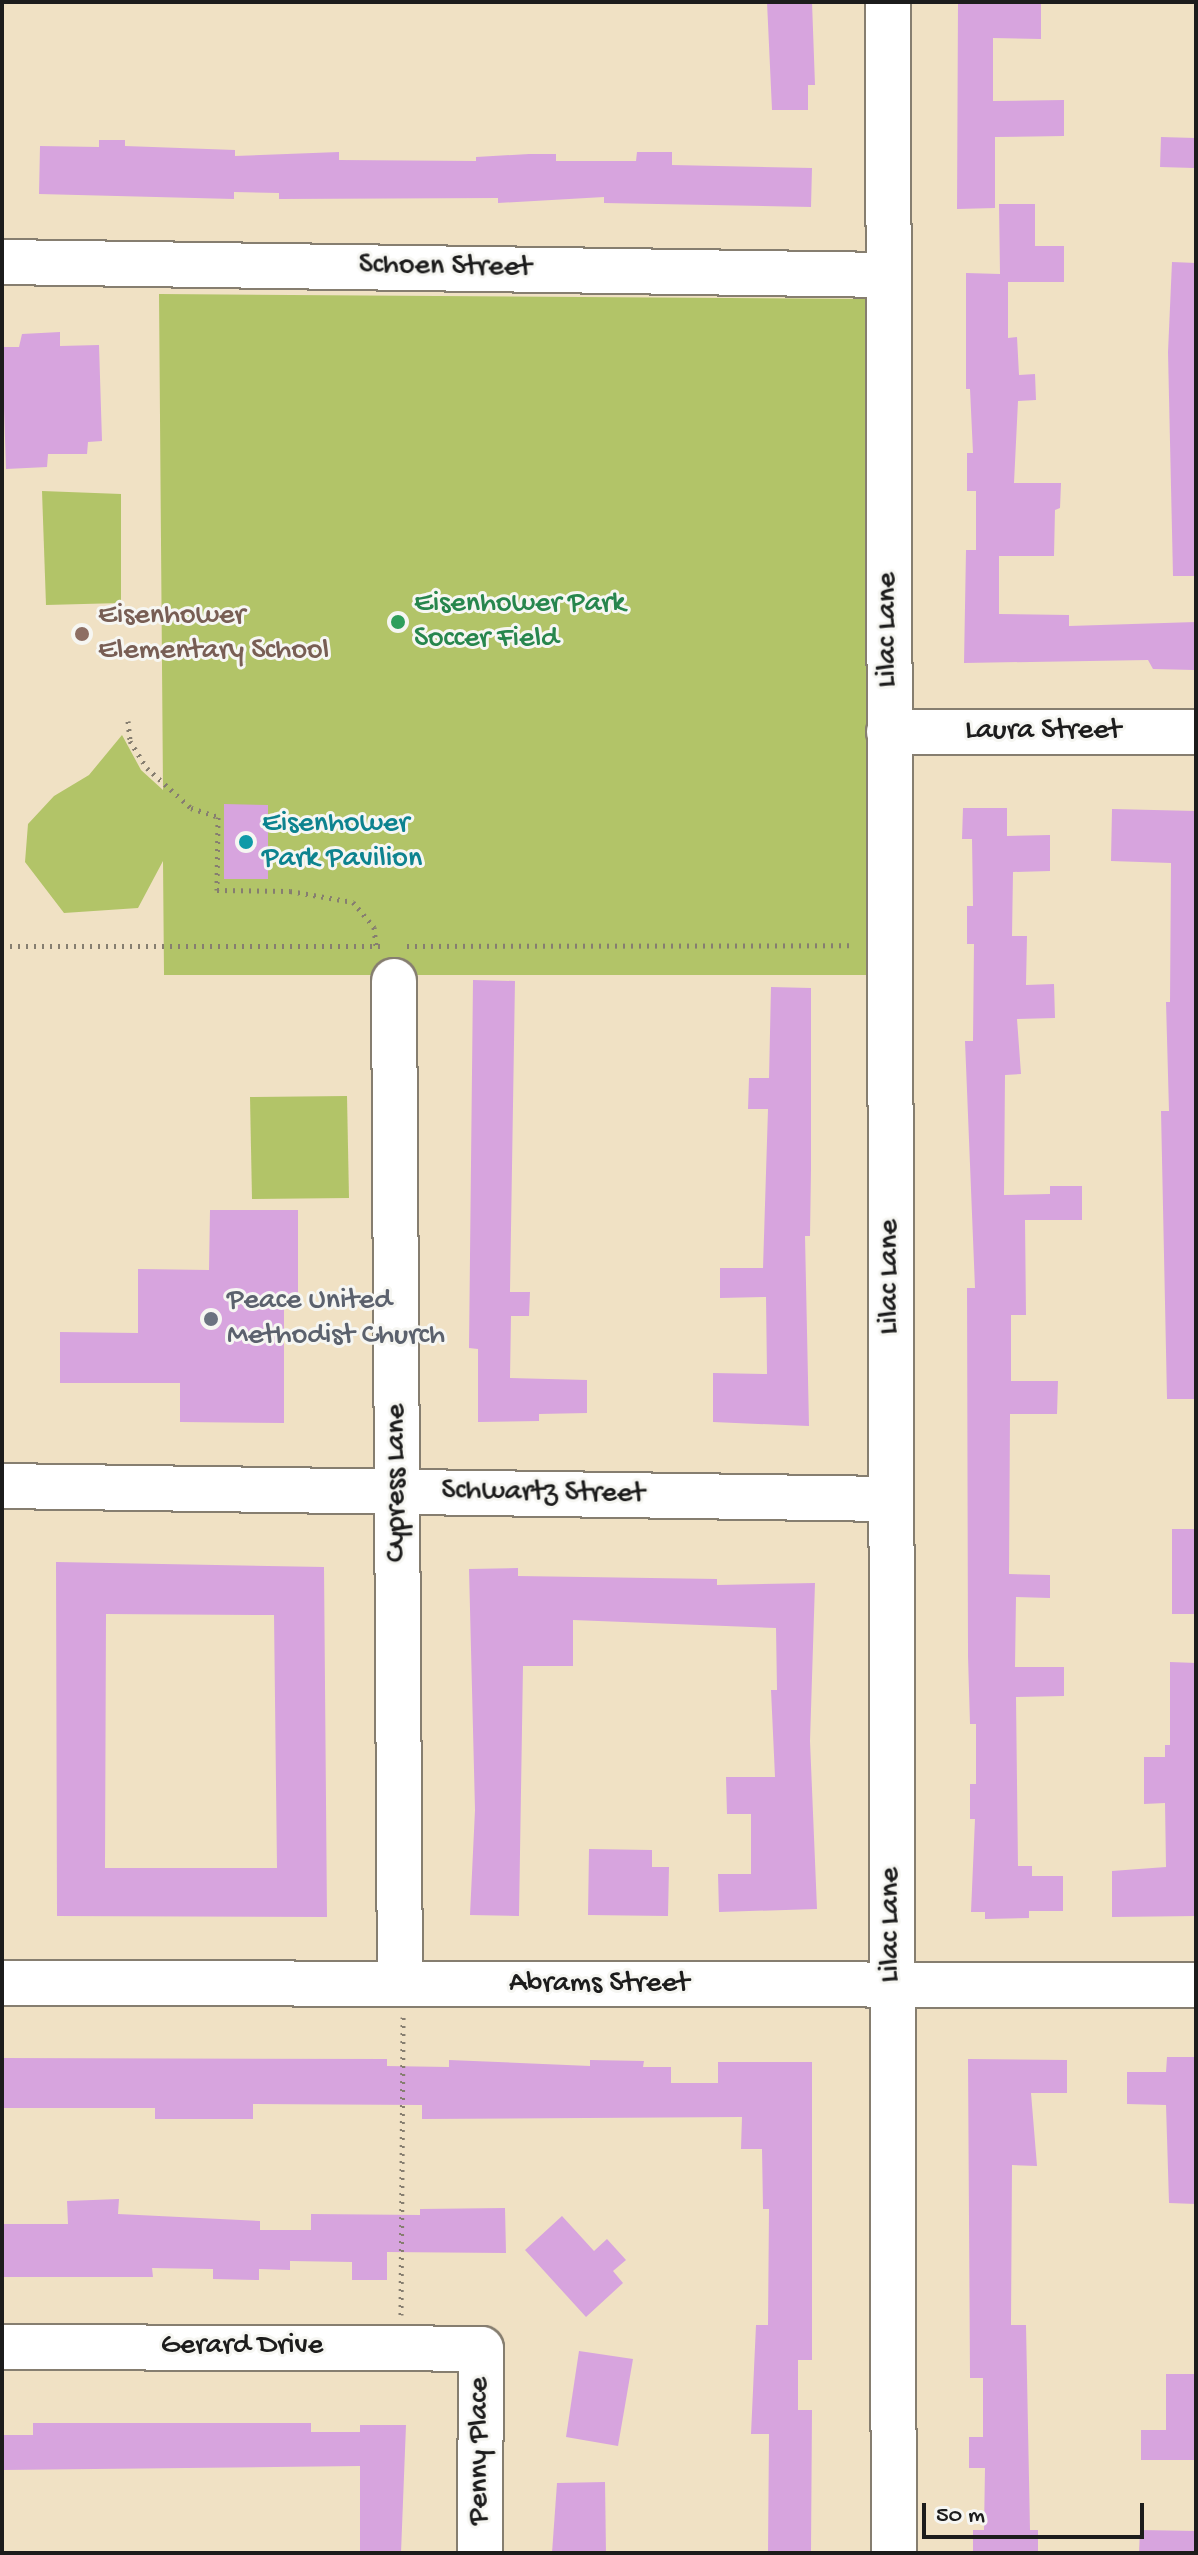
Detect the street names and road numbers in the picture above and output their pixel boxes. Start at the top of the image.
street label: Schoen Street [358,248,532,288]
street label: Lilac Lane [871,572,907,688]
street label: Laura Street [965,714,1121,750]
street label: Lilac Lane [873,1219,909,1335]
street label: Cypress Lane [380,1404,416,1562]
street label: Schwartz Street [441,1474,645,1514]
street label: Lilac Lane [874,1867,910,1983]
street label: Abrams Street [509,1967,689,2003]
street label: Gerard Drive [161,2329,323,2365]
street label: Penny Place [463,2377,499,2525]

